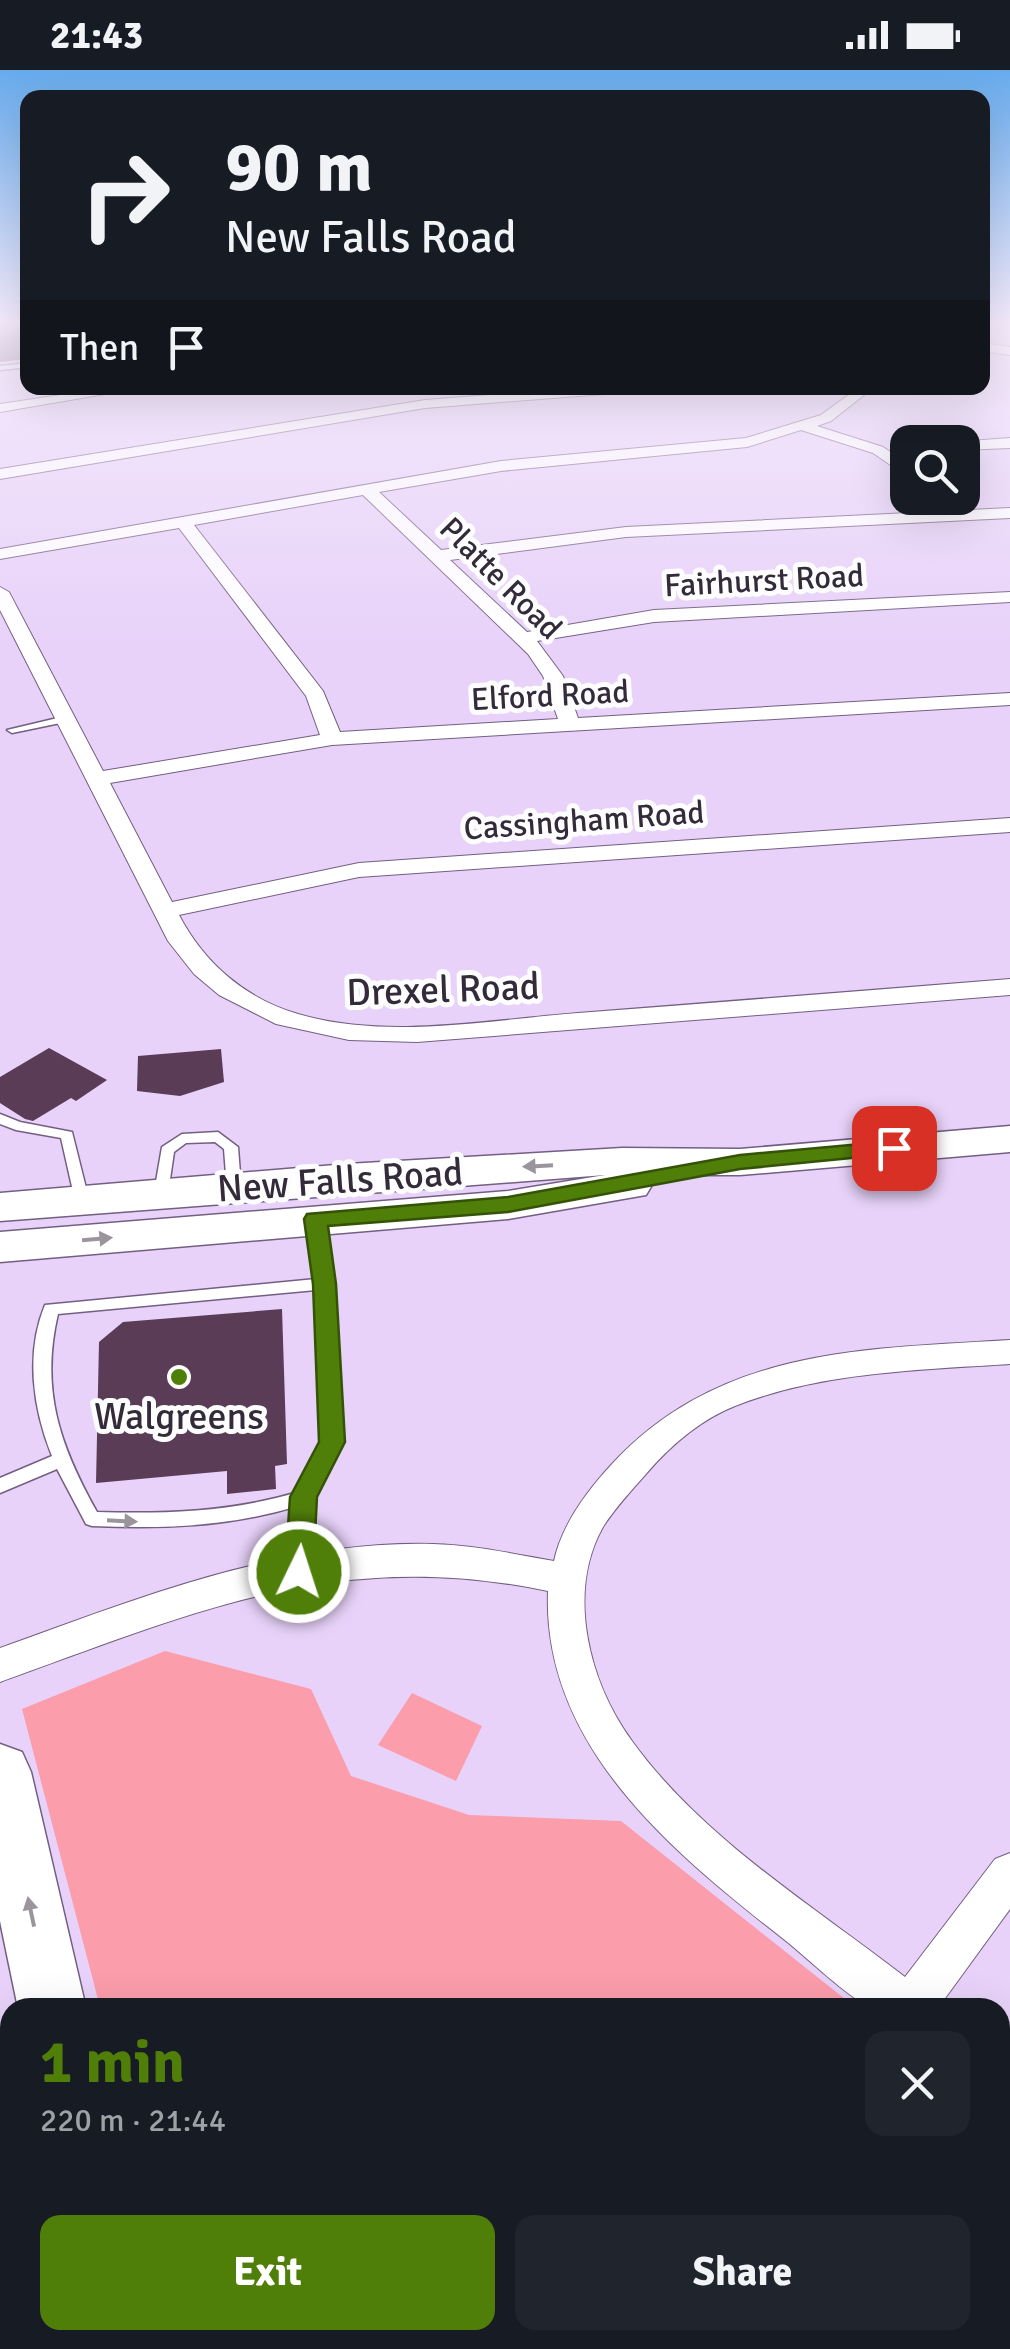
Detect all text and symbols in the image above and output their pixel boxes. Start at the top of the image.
text: 21:43 [50,12,143,59]
text: 90 m [225,124,373,210]
icon: right [60,130,190,260]
text: New Falls Road [225,210,517,265]
icon: arrive [159,320,214,375]
text: Then [60,324,139,371]
map controls [890,425,980,515]
button: search [890,425,980,515]
street label: Platte Road [431,509,570,648]
street label: Fairhurst Road [663,556,865,605]
street label: Elford Road [470,672,630,719]
street label: Cassingham Road [462,793,706,848]
street label: Drexel Road [345,963,541,1016]
pin [852,1106,937,1191]
icon: arrive [867,1121,922,1176]
street label: New Falls Road [216,1148,464,1213]
one-way arrow [521,1159,553,1175]
one-way arrow [82,1230,114,1246]
marker: Walgreens [168,1366,190,1388]
place label: Walgreens [94,1393,264,1440]
one-way arrow [106,1513,138,1529]
position arrow [247,1520,351,1624]
one-way arrow [23,1896,38,1927]
text: 1 min [40,2026,185,2100]
button: close [865,2031,970,2136]
text: 220 m · 21:44 [40,2101,226,2140]
button: Exit [40,2215,495,2330]
button: Share [515,2215,970,2330]

